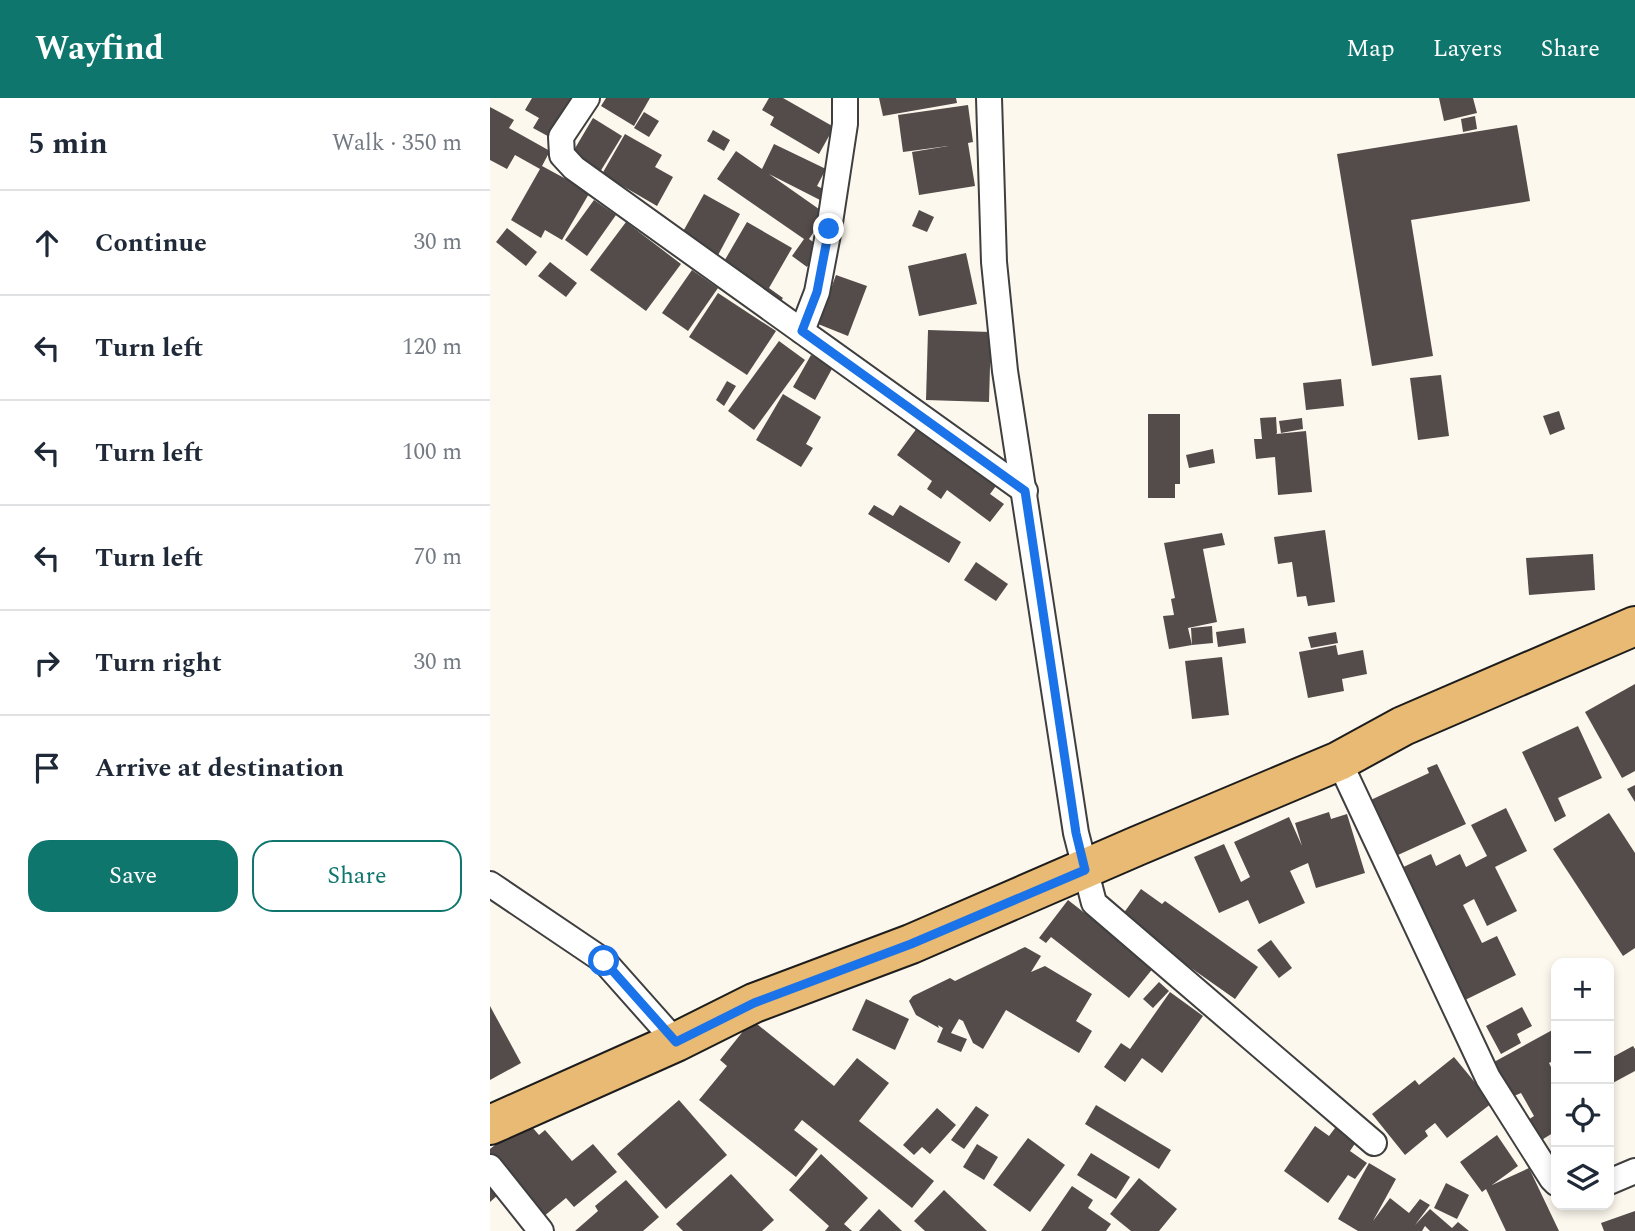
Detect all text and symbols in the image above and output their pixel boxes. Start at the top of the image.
text: Wayfind [35,24,164,74]
text: Map [1346,31,1395,67]
text: Layers [1433,31,1503,67]
text: Share [1541,31,1600,67]
text: 5 min [28,121,108,167]
text: Walk · 350 m [332,126,462,161]
route end [813,213,844,244]
text: Continue [95,223,207,263]
icon: ahead [28,224,66,262]
text: 30 m [413,225,462,260]
text: Turn left [95,328,203,368]
icon: left [28,329,66,367]
text: 120 m [402,330,462,365]
text: Turn left [95,433,203,473]
icon: left [28,434,66,472]
text: 100 m [402,435,462,470]
text: Turn left [95,538,203,578]
icon: left [28,539,66,577]
text: 70 m [413,540,462,575]
text: Turn right [95,643,222,683]
icon: right [28,644,66,682]
text: 30 m [413,645,462,680]
text: Arrive at destination [95,748,344,788]
icon: arrive [28,749,66,787]
button: Save [28,840,238,912]
button: Share [252,840,462,912]
route start [588,945,619,976]
map controls [1551,958,1614,1210]
button: + [1551,958,1614,1021]
button: − [1551,1021,1614,1084]
button: locate [1551,1084,1614,1147]
button: layers [1551,1147,1614,1210]

